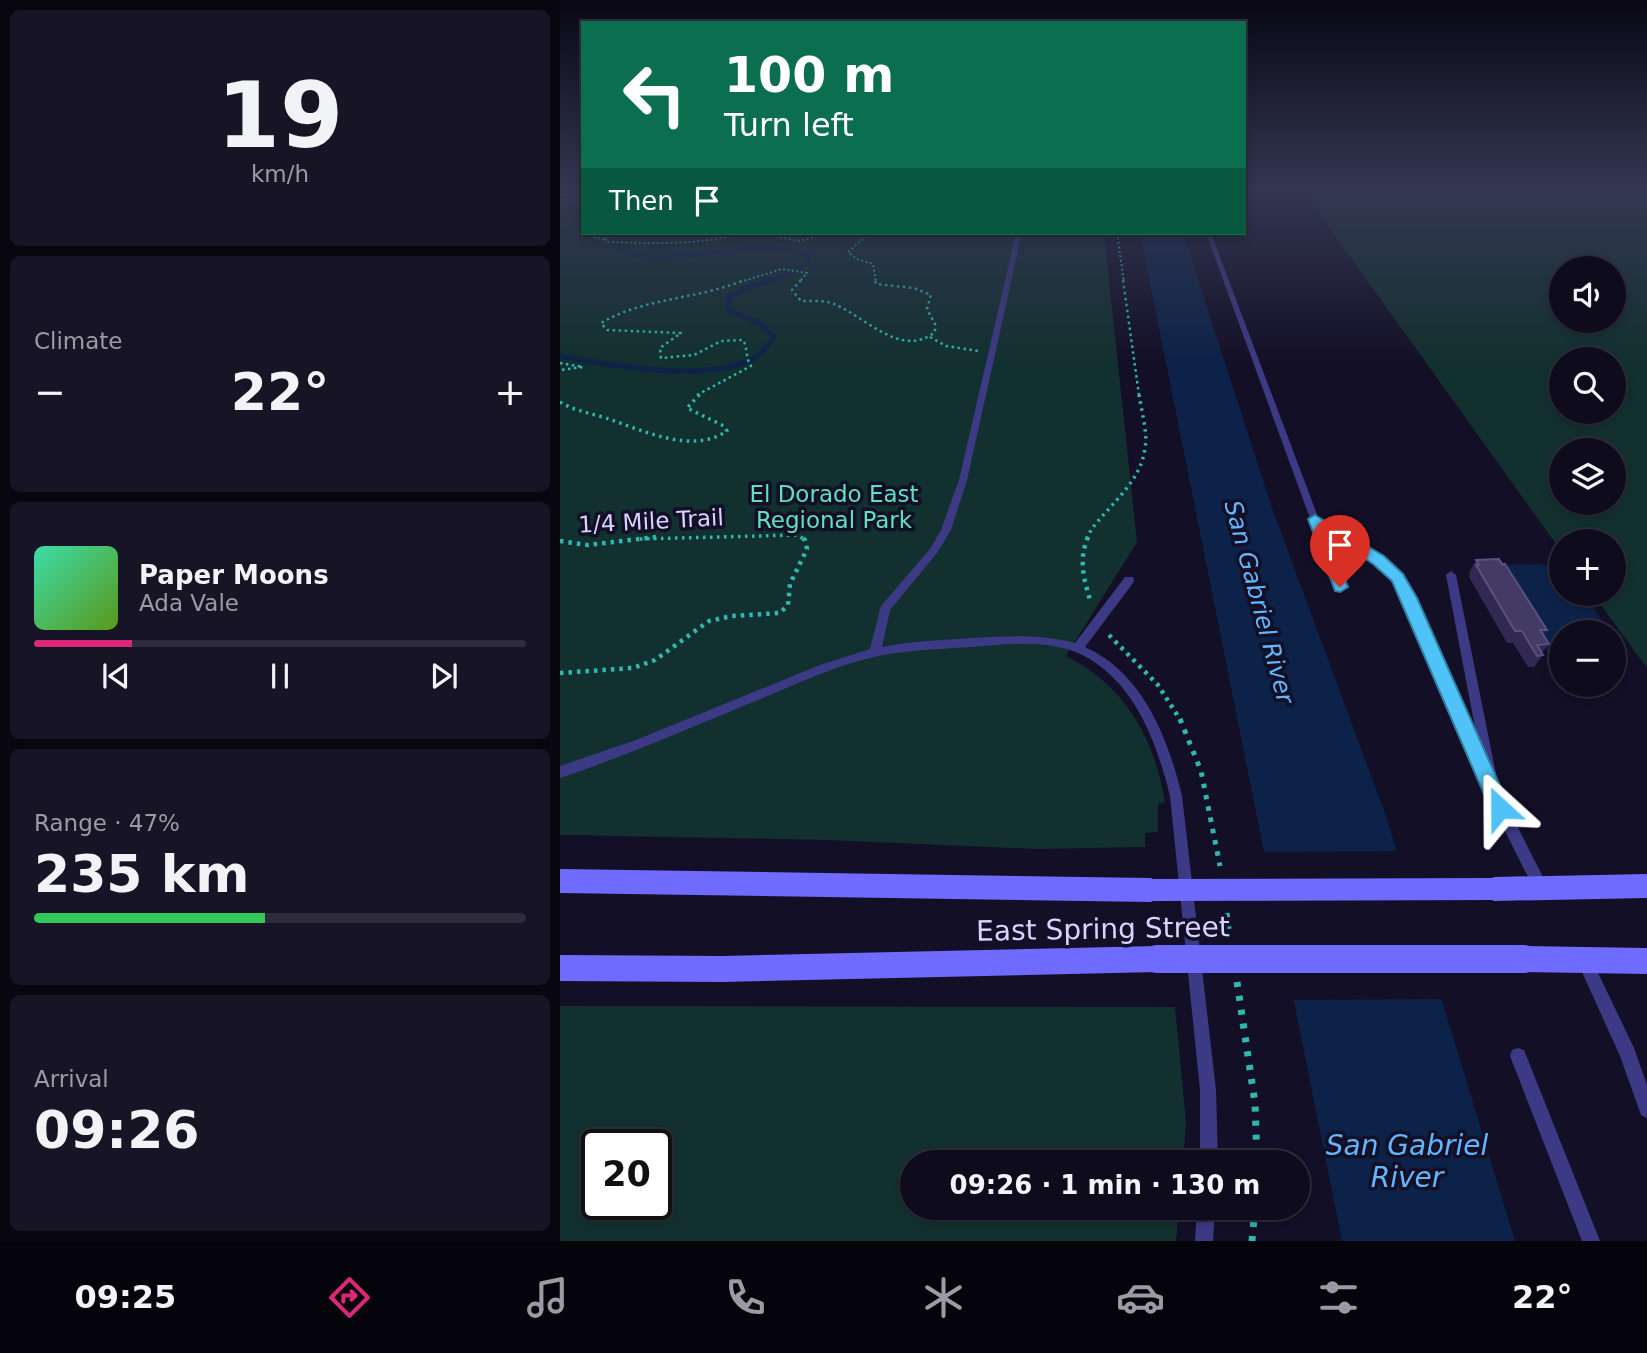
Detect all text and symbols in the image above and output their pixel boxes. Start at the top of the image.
text: 100 m [724,47,894,104]
icon: left [609,49,700,140]
text: 19 [217,63,343,168]
text: Turn left [724,106,854,144]
text: km/h [251,161,309,187]
icon: arrive [688,182,726,220]
text: Then [609,186,674,216]
map controls [1549,256,1626,697]
button: sound [1549,256,1626,333]
text: Climate [34,328,123,354]
button: search [1549,347,1626,424]
text: 22° [231,362,329,422]
text: − [34,370,66,414]
text: + [494,370,526,414]
button: layers [1549,438,1626,515]
park label: El Dorado East Regional Park [749,481,919,533]
water label: San Gabriel River [1218,497,1300,709]
street label: 1/4 Mile Trail [578,504,724,538]
pin [1310,515,1370,587]
icon: arrive [1321,526,1359,564]
button: + [1549,529,1626,606]
text: Paper Moons [139,560,329,590]
text: Ada Vale [139,590,239,616]
button: − [1549,620,1626,697]
icon: previous [97,657,135,695]
icon: pause [261,657,299,695]
icon: next [425,657,463,695]
position arrow [1463,771,1537,845]
text: Range · 47% [34,810,180,836]
text: 235 km [34,844,249,904]
street label: East Spring Street [976,910,1230,948]
text: Arrival [34,1066,109,1092]
text: 09:26 [34,1100,200,1160]
speed limit sign: 20 [581,1129,672,1220]
water label: San Gabriel River [1326,1129,1488,1194]
text: 09:26 · 1 min · 130 m [950,1170,1260,1200]
icon: directions [325,1273,374,1322]
icon: music [523,1273,572,1322]
icon: phone [721,1273,770,1322]
icon: climate [919,1273,968,1322]
icon: car [1116,1273,1165,1322]
icon: filters [1314,1273,1363,1322]
text: 09:25 [74,1278,176,1316]
text: 22° [1512,1278,1572,1316]

